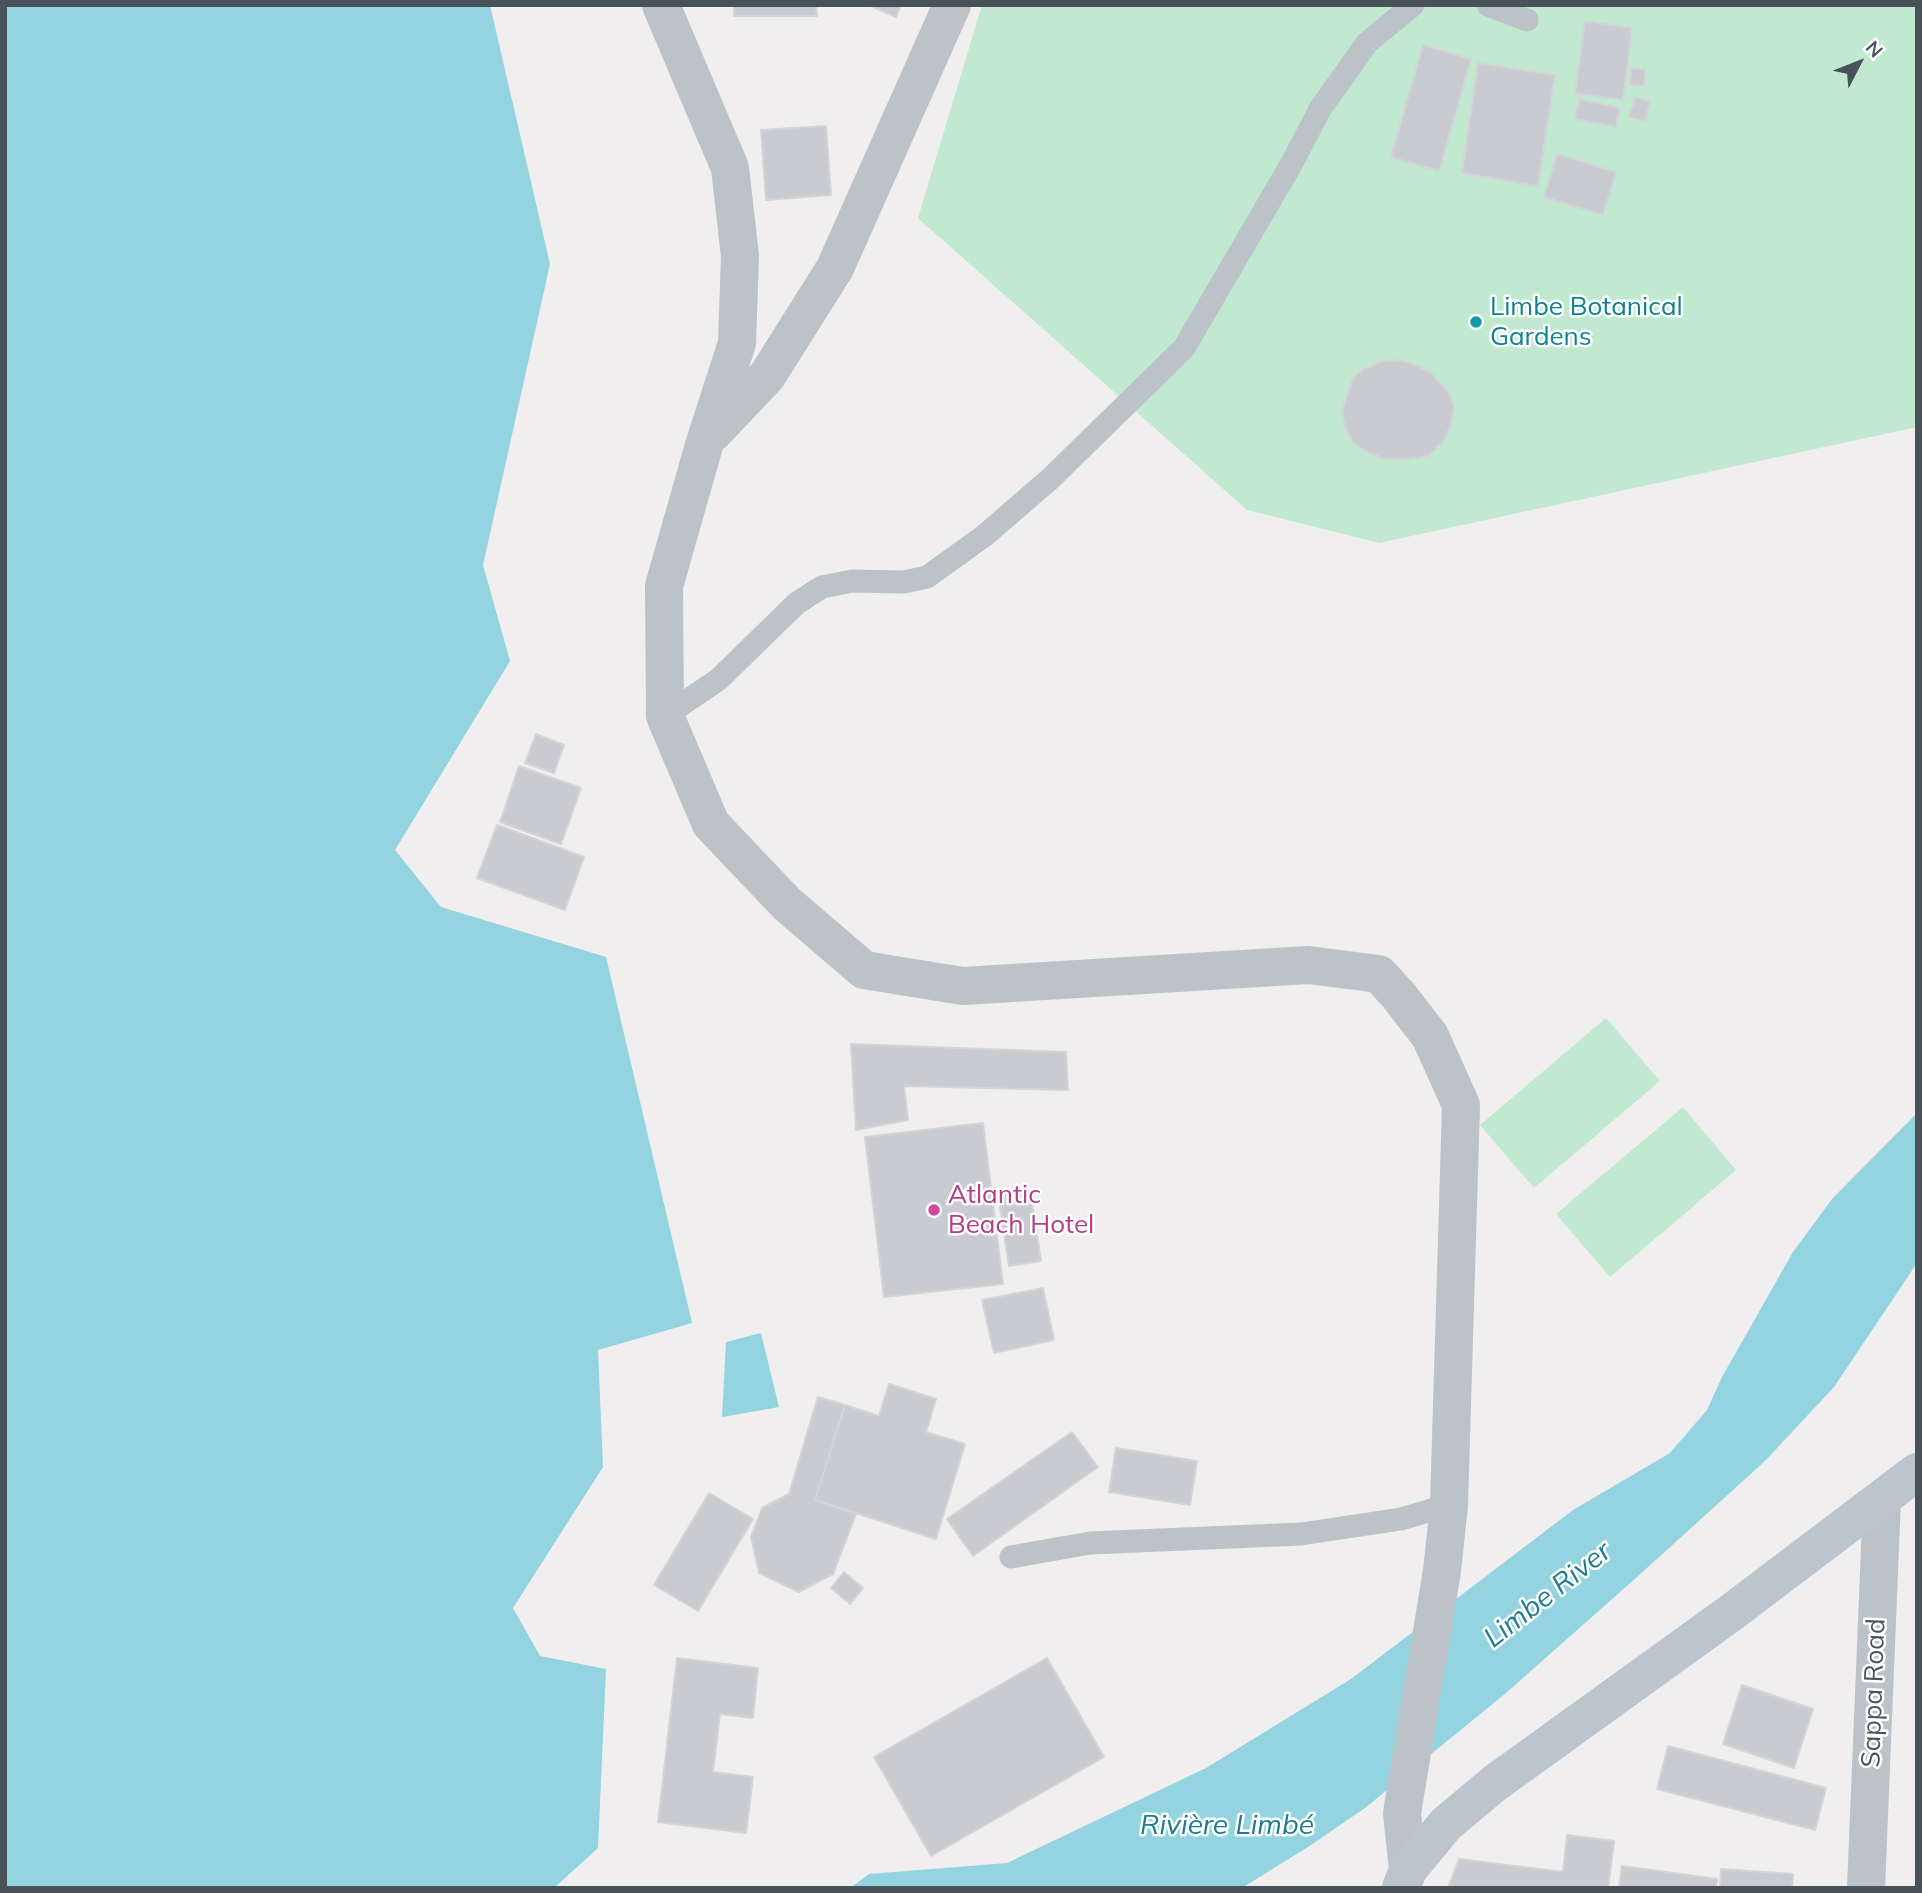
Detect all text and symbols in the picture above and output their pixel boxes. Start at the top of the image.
north arrow [1824,28,1894,98]
text: N [1861,36,1888,62]
place label: Limbe Botanical Gardens [1490,291,1683,352]
marker: Limbe Botanical Gardens [1468,314,1484,330]
place label: Atlantic Beach Hotel [948,1179,1094,1240]
marker: Atlantic Beach Hotel [926,1202,942,1218]
water label: Limbe River [1478,1535,1618,1655]
street label: Sappa Road [1856,1618,1892,1768]
water label: Rivière Limbé [1140,1809,1314,1843]

